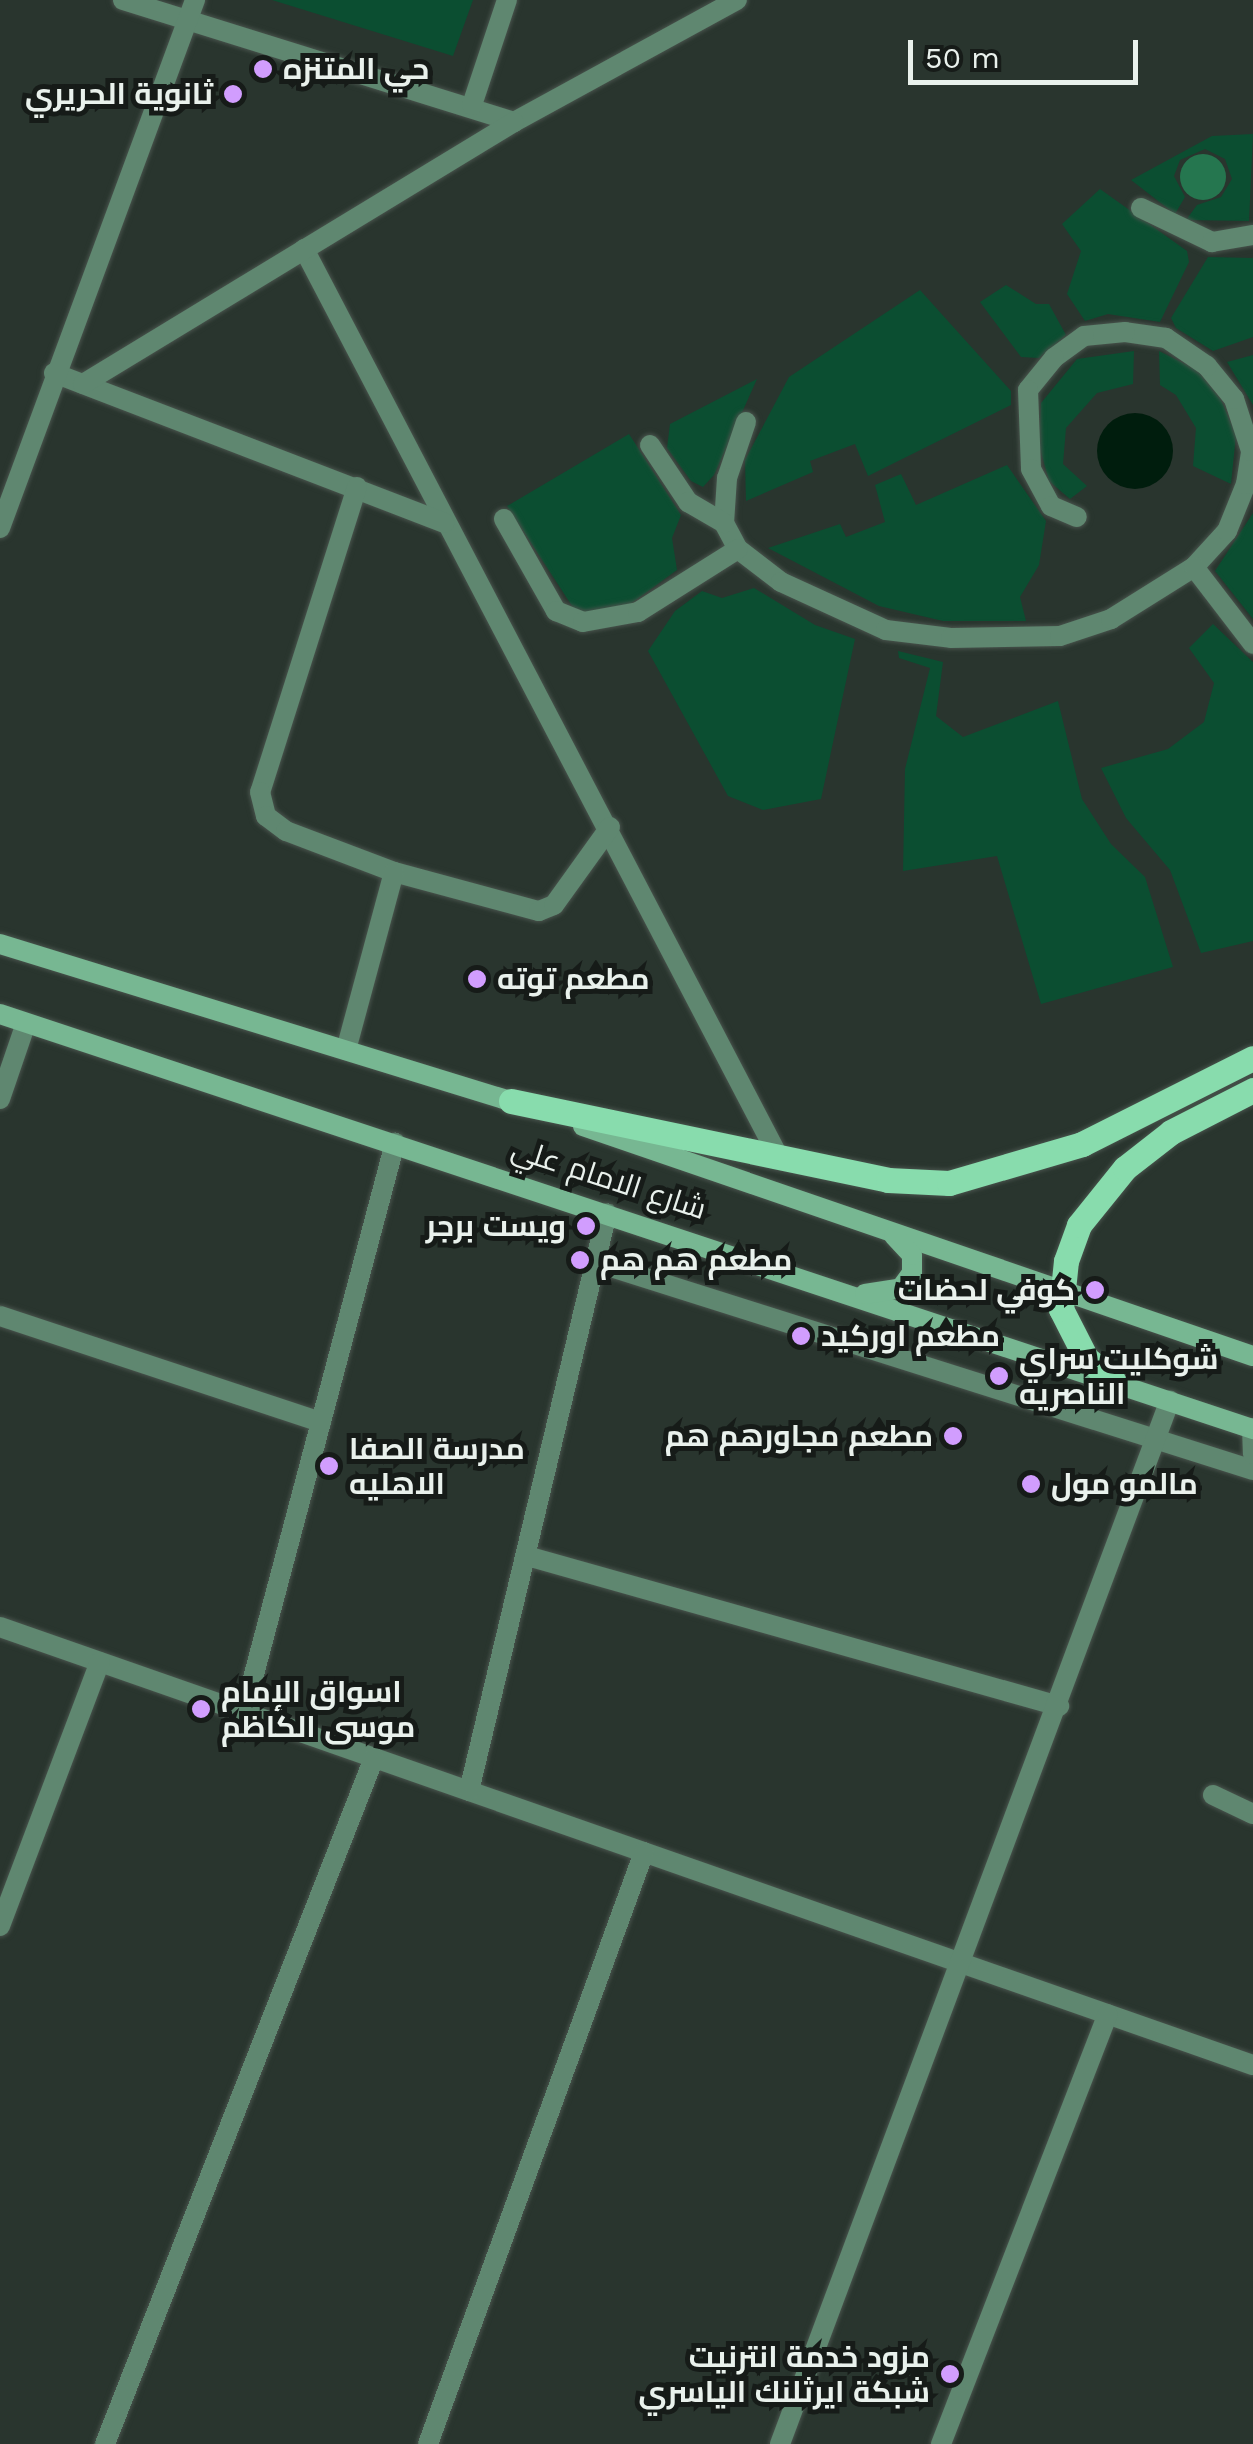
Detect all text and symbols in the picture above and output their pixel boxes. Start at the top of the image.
scale bar [913,20,1143,82]
text: 50 m [925,40,1000,75]
place label: حي المتنزه [283,51,429,87]
marker: حي المتنزه [252,58,274,80]
place label: ثانوية الحريري [25,76,213,112]
marker: ثانوية الحريري [222,83,244,105]
place label: مطعم توته [497,961,650,997]
marker: مطعم توته [466,968,488,990]
street label: شارع الامام علي [507,1131,711,1227]
place label: ويست برجر [426,1208,566,1244]
marker: ويست برجر [575,1215,597,1237]
place label: مطعم هم هم [600,1242,792,1278]
marker: مطعم هم هم [569,1249,591,1271]
place label: كوفي لحضات [898,1272,1075,1308]
marker: كوفي لحضات [1084,1279,1106,1301]
place label: مطعم اوركيد [821,1318,1000,1354]
marker: مطعم اوركيد [790,1325,812,1347]
place label: شوكليت سراي الناصريه [1019,1341,1218,1412]
marker: شوكليت سراي الناصريه [988,1365,1010,1387]
place label: مطعم مجاورهم هم [665,1418,933,1454]
marker: مطعم مجاورهم هم [942,1425,964,1447]
place label: مدرسة الصفا الاهليه [349,1431,525,1502]
marker: مدرسة الصفا الاهليه [318,1455,340,1477]
place label: مالمو مول [1051,1466,1198,1502]
marker: مالمو مول [1020,1473,1042,1495]
place label: اسواق الإمام موسى الكاظم [221,1674,415,1744]
marker: اسواق الإمام موسى الكاظم [190,1698,212,1720]
place label: مزود خدمة انترنيت شبكة ايرثلنك الياسري [638,2339,930,2410]
marker: مزود خدمة انترنيت شبكة ايرثلنك الياسري [939,2363,961,2385]

